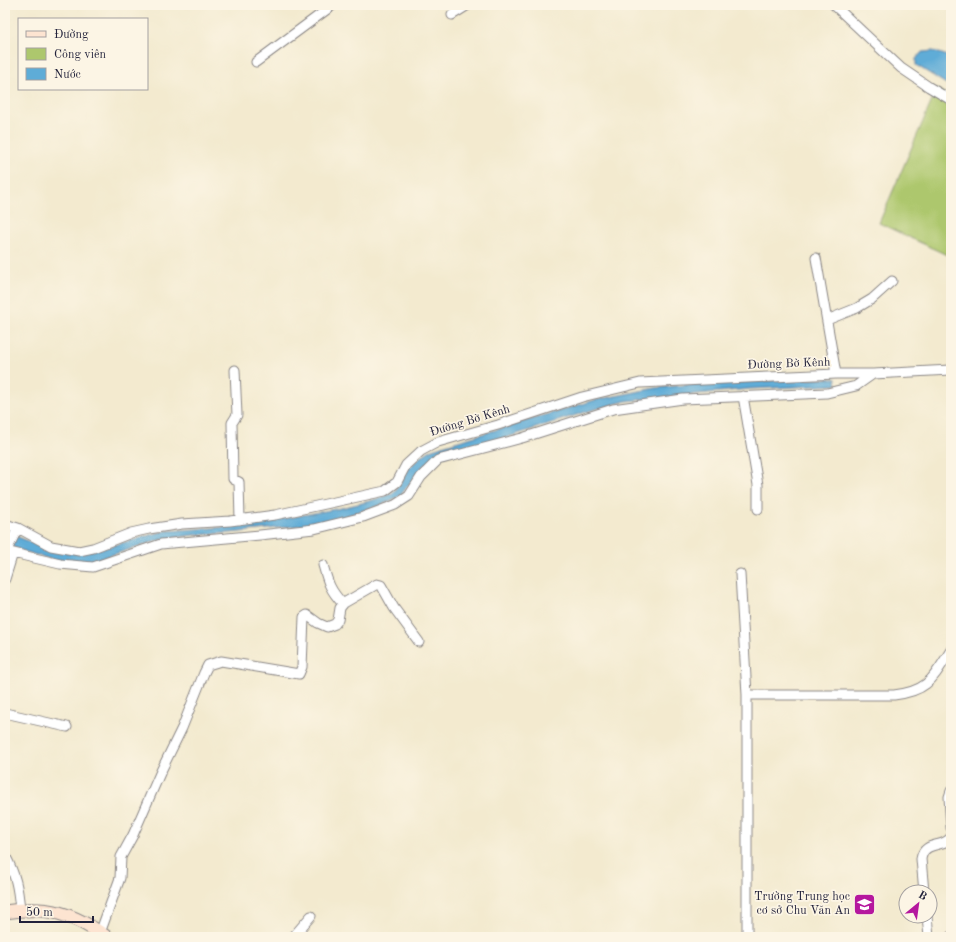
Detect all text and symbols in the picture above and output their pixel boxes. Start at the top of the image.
legend [18,18,148,90]
text: Đường [54,29,89,41]
text: Công viên [54,49,106,61]
text: Nước [54,69,81,81]
street label: Đường Bờ Kênh [747,357,831,371]
street label: Đường Bờ Kênh [429,403,512,439]
north arrow [898,884,938,924]
text: B [916,890,928,903]
place label: Trường Trung học cơ sở Chu Văn An [754,891,851,917]
school or university icon: Trường Trung học cơ sở Chu Văn An [852,891,878,917]
scale bar [20,898,93,924]
text: 50 m [26,906,53,919]

